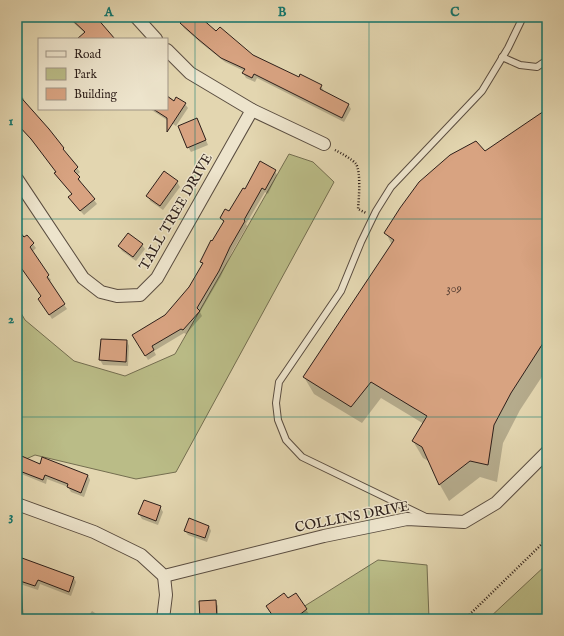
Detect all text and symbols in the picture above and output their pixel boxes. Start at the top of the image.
text: A [104,4,115,21]
text: B [278,4,287,21]
text: C [450,4,460,21]
legend [38,38,168,110]
text: Road [74,47,102,62]
text: Park [74,67,97,82]
text: Building [74,87,118,102]
text: 1 [9,113,14,130]
street label: TALL TREE DRIVE [135,150,217,274]
house number: 309 [446,281,462,296]
text: 2 [8,311,14,328]
street label: COLLINS DRIVE [293,497,411,537]
text: 3 [9,508,14,525]

